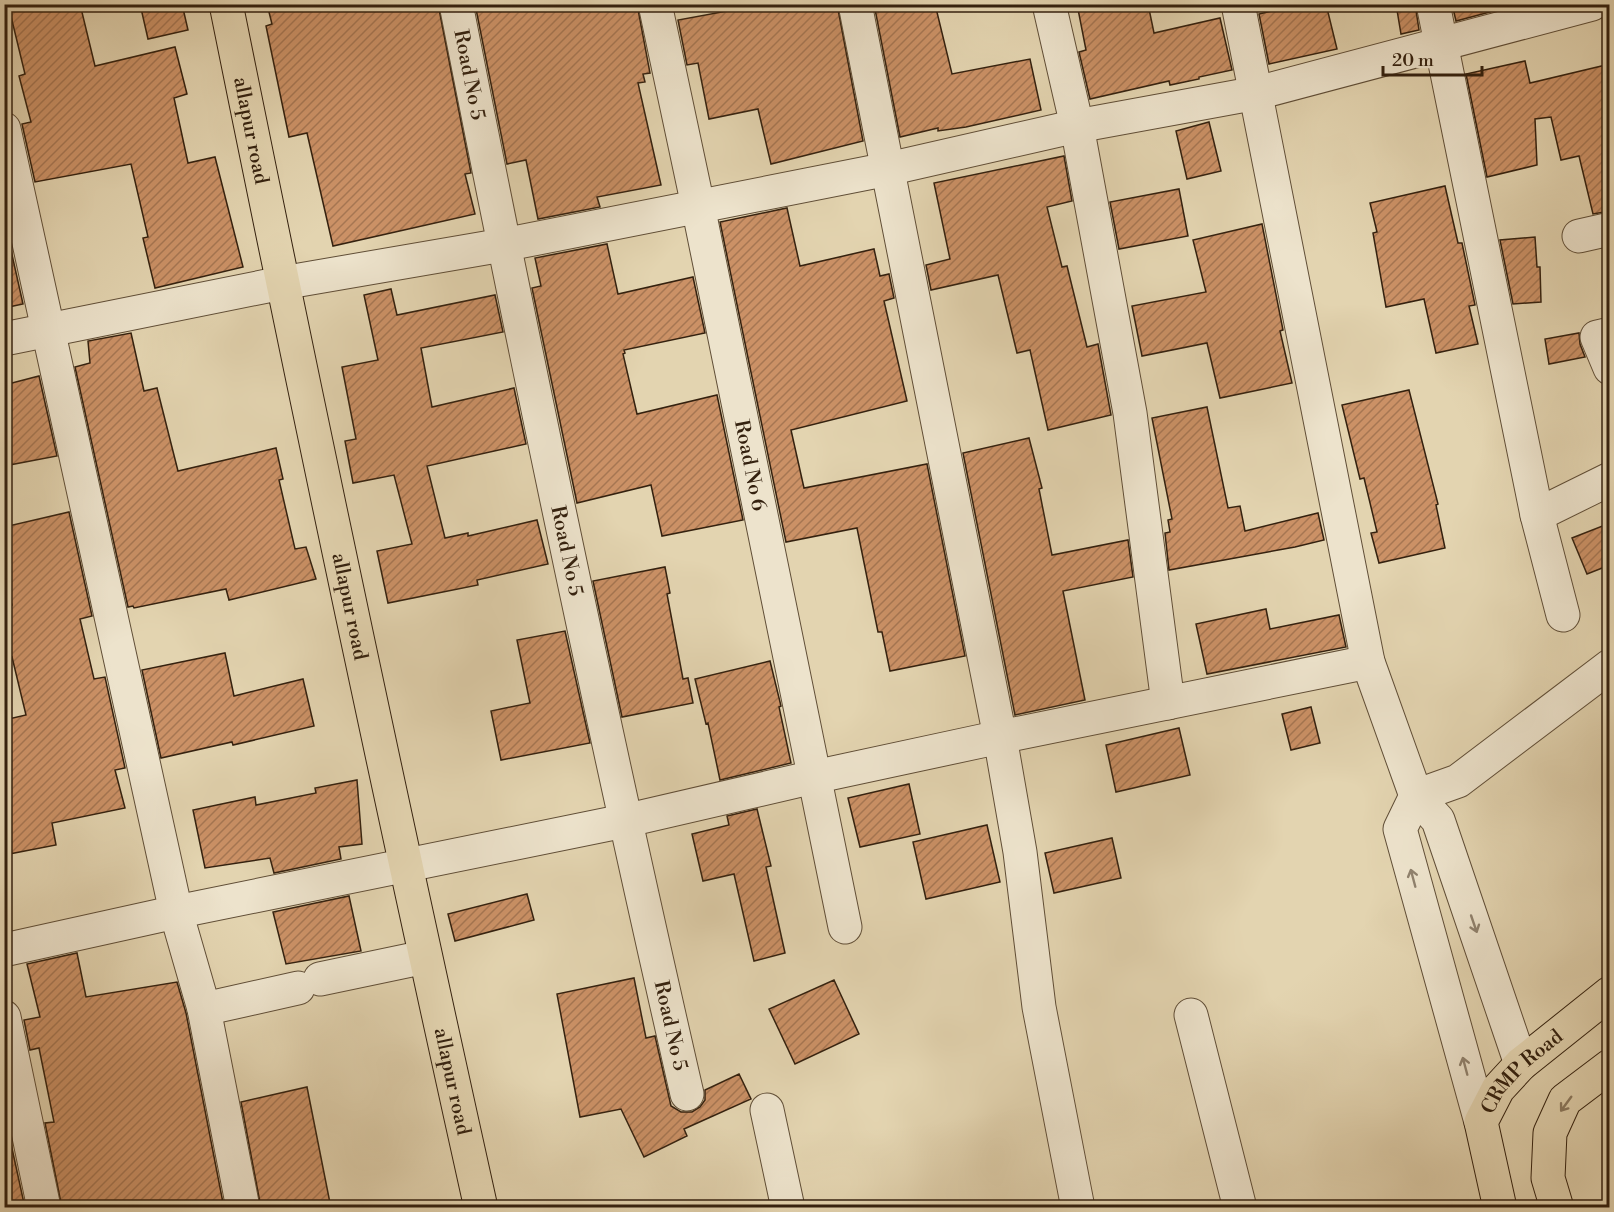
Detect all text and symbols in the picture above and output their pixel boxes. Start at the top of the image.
street label: Road No 5 [447,28,490,122]
scale bar [1383,39,1482,77]
text: 20 m [1392,49,1434,72]
street label: allapur road [227,75,273,187]
street label: Road No 6 [728,418,771,513]
street label: Road No 5 [544,504,588,598]
street label: allapur road [326,551,373,663]
one-way arrow [1407,869,1419,888]
one-way arrow [1469,914,1480,933]
street label: Road No 5 [648,978,692,1073]
street label: CRMP Road [1476,1024,1569,1118]
street label: allapur road [428,1026,476,1138]
one-way arrow [1459,1057,1471,1076]
one-way arrow [1560,1096,1573,1112]

